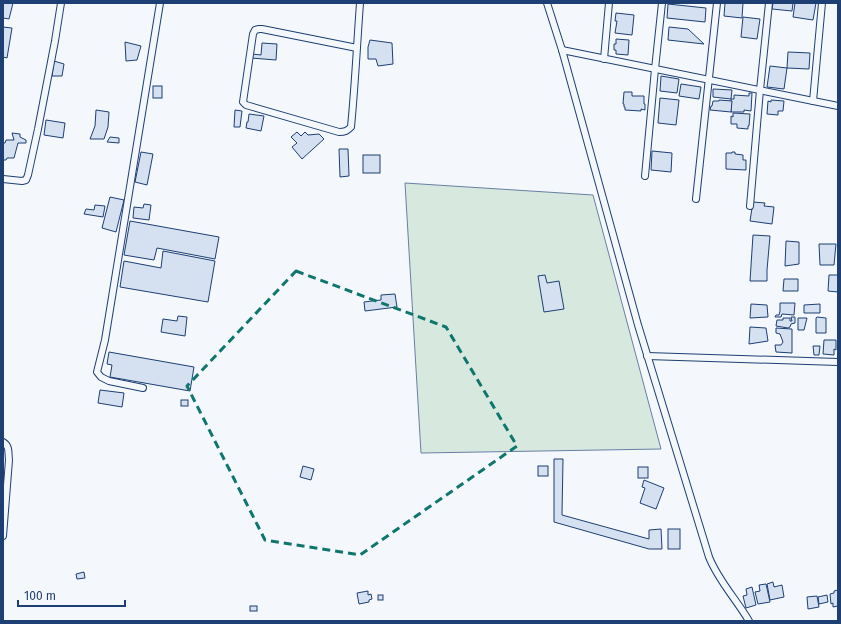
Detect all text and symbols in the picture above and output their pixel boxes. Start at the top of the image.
scale bar [18,582,125,608]
text: 100 m [24,589,56,603]

